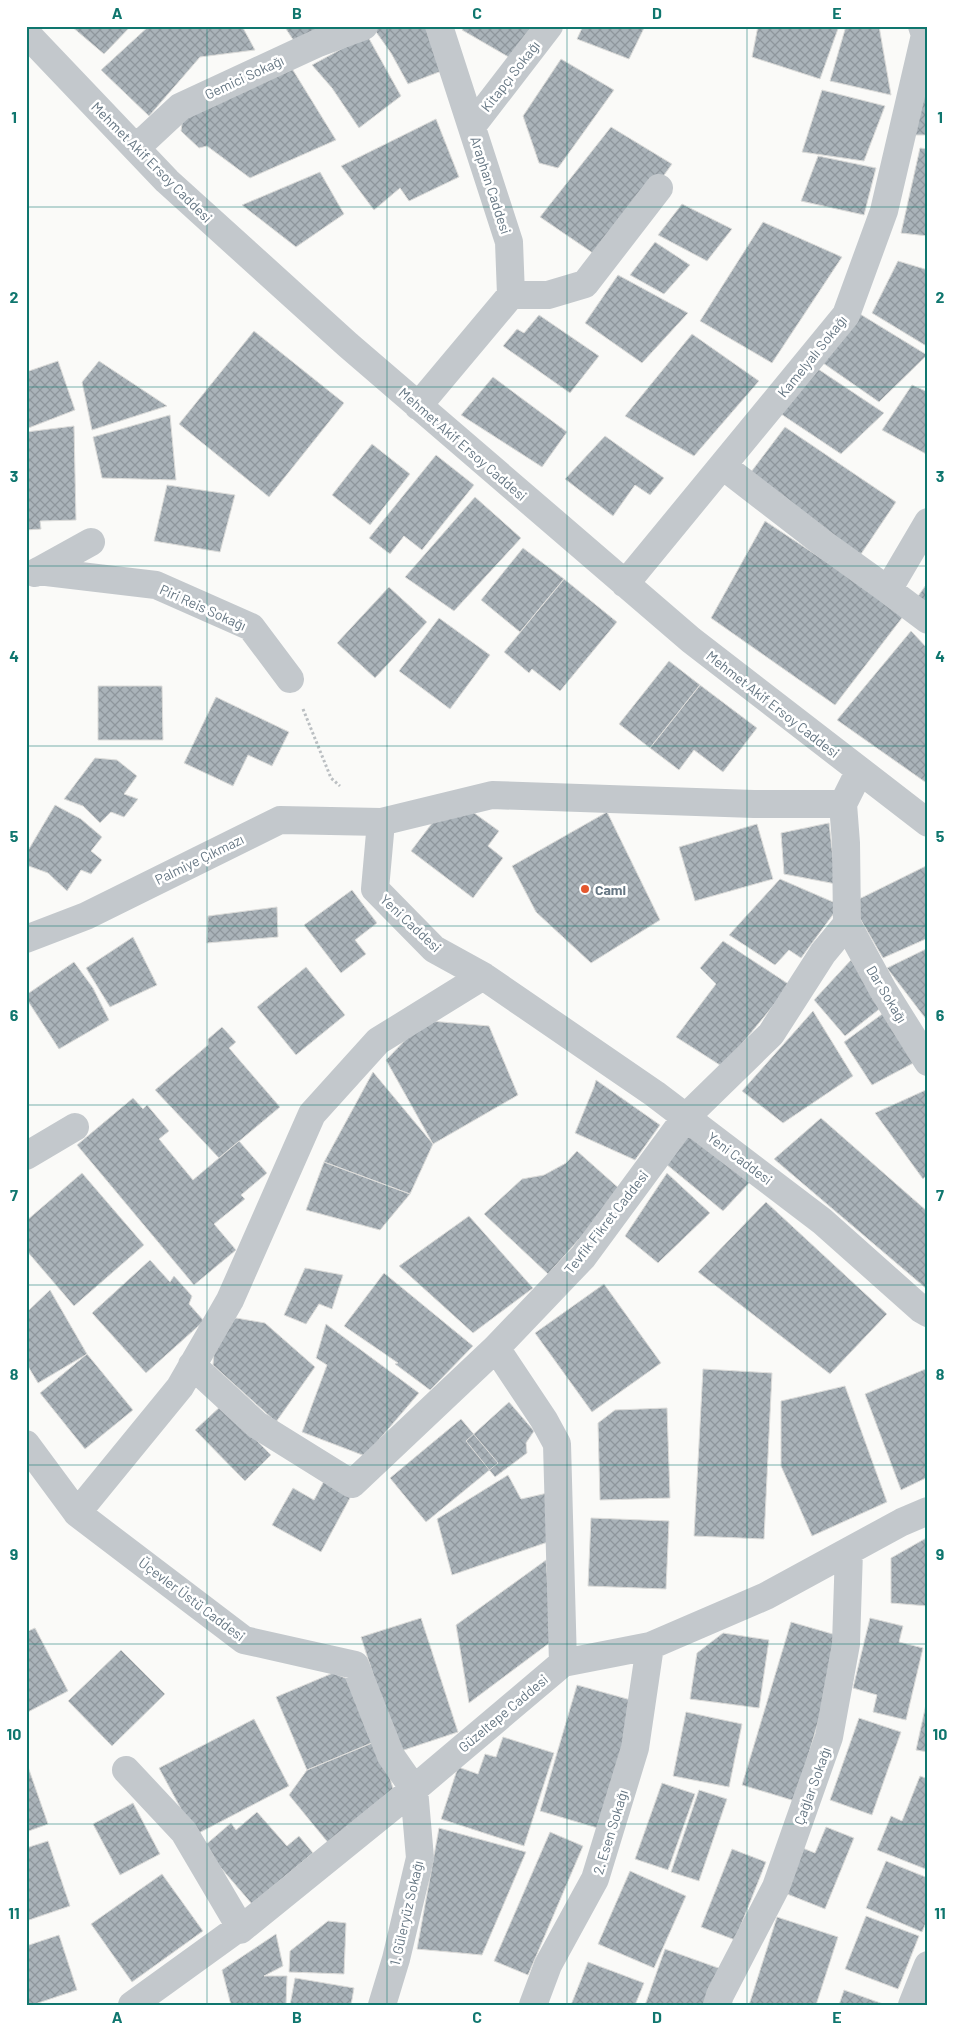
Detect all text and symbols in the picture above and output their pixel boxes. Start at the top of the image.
text: A [112,3,123,22]
text: B [292,3,302,22]
text: C [472,3,482,22]
text: D [652,3,662,22]
text: E [832,3,842,22]
street label: Kitapçı Sokağı [477,37,543,115]
street label: Gemici Sokağı [202,51,286,103]
street label: Mehmet Akif Ersoy Caddesi [88,98,216,226]
text: 1 [11,107,17,126]
text: 1 [937,107,943,126]
street label: Araphan Caddesi [467,134,515,236]
text: 2 [10,287,19,306]
text: 2 [936,287,945,306]
street label: Kamelyalı Sokağı [774,312,850,400]
street label: Mehmet Akif Ersoy Caddesi [396,384,530,504]
text: 3 [10,466,18,485]
text: 3 [936,466,944,485]
street label: Piri Reis Sokağı [157,580,249,634]
text: 4 [9,646,19,665]
text: 4 [935,646,945,665]
street label: Mehmet Akif Ersoy Caddesi [703,647,843,761]
text: 5 [10,826,19,845]
text: 5 [936,826,945,845]
street label: Palmiye Çıkmazı [152,830,246,888]
place label: Cami [595,881,626,898]
marker: Cami [579,883,591,895]
street label: Yeni Caddesi [377,891,445,955]
street label: Dar Sokağı [863,962,911,1026]
text: 6 [10,1005,19,1024]
text: 6 [936,1005,945,1024]
street label: Yeni Caddesi [704,1128,776,1188]
street label: Tevfik Fikret Caddesi [560,1167,652,1277]
text: 7 [10,1185,18,1204]
text: 7 [936,1185,944,1204]
text: 8 [10,1364,19,1383]
text: 8 [936,1364,945,1383]
text: 9 [10,1544,18,1563]
text: 9 [936,1544,944,1563]
street label: Üçevler Üstü Caddesi [136,1554,248,1644]
street label: Güzeltepe Caddesi [455,1671,551,1755]
text: 10 [7,1724,21,1743]
text: 10 [933,1724,947,1743]
street label: Çağlar Sokağı [790,1745,834,1827]
street label: 2. Esen Sokağı [589,1788,631,1876]
street label: 1. Güleryüz Sokağı [386,1859,426,1967]
text: 11 [8,1903,20,1922]
text: 11 [934,1903,946,1922]
text: A [112,2007,123,2026]
text: B [292,2007,302,2026]
text: C [472,2007,482,2026]
text: D [652,2007,662,2026]
text: E [832,2007,842,2026]

